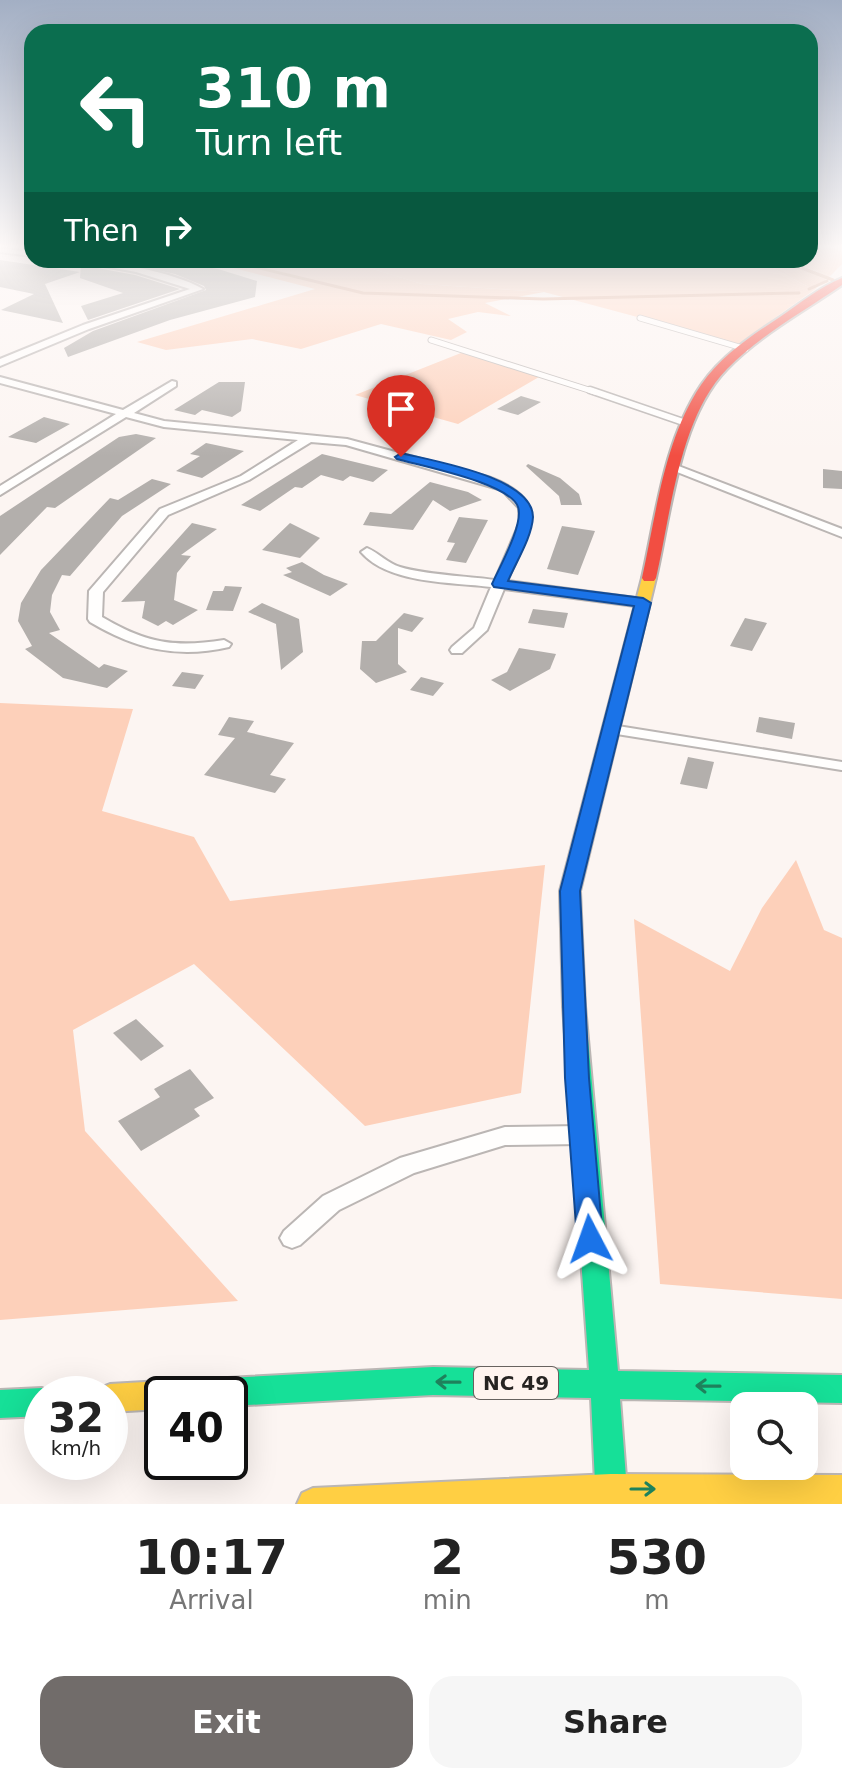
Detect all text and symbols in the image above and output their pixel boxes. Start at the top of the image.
text: 310 m [196,55,391,120]
icon: left [64,56,168,160]
text: Turn left [196,122,342,163]
icon: right [155,208,199,252]
text: Then [64,213,139,248]
pin [367,375,435,457]
icon: arrive [379,387,423,431]
position arrow [548,1197,632,1281]
road number: NC 49 [474,1367,558,1399]
one-way arrow [435,1374,462,1389]
speed limit sign: 40 [144,1376,248,1480]
one-way arrow [695,1378,722,1394]
map controls [730,1392,818,1480]
button: search [730,1392,818,1480]
text: 32 [48,1395,104,1441]
text: km/h [51,1436,101,1460]
one-way arrow [629,1481,656,1497]
text: 10:17 [135,1529,288,1585]
text: 2 [431,1529,464,1585]
text: 530 [607,1529,707,1585]
text: Arrival [169,1585,254,1615]
text: min [423,1585,472,1615]
text: m [644,1585,670,1615]
button: Exit [40,1676,413,1768]
button: Share [429,1676,802,1768]

